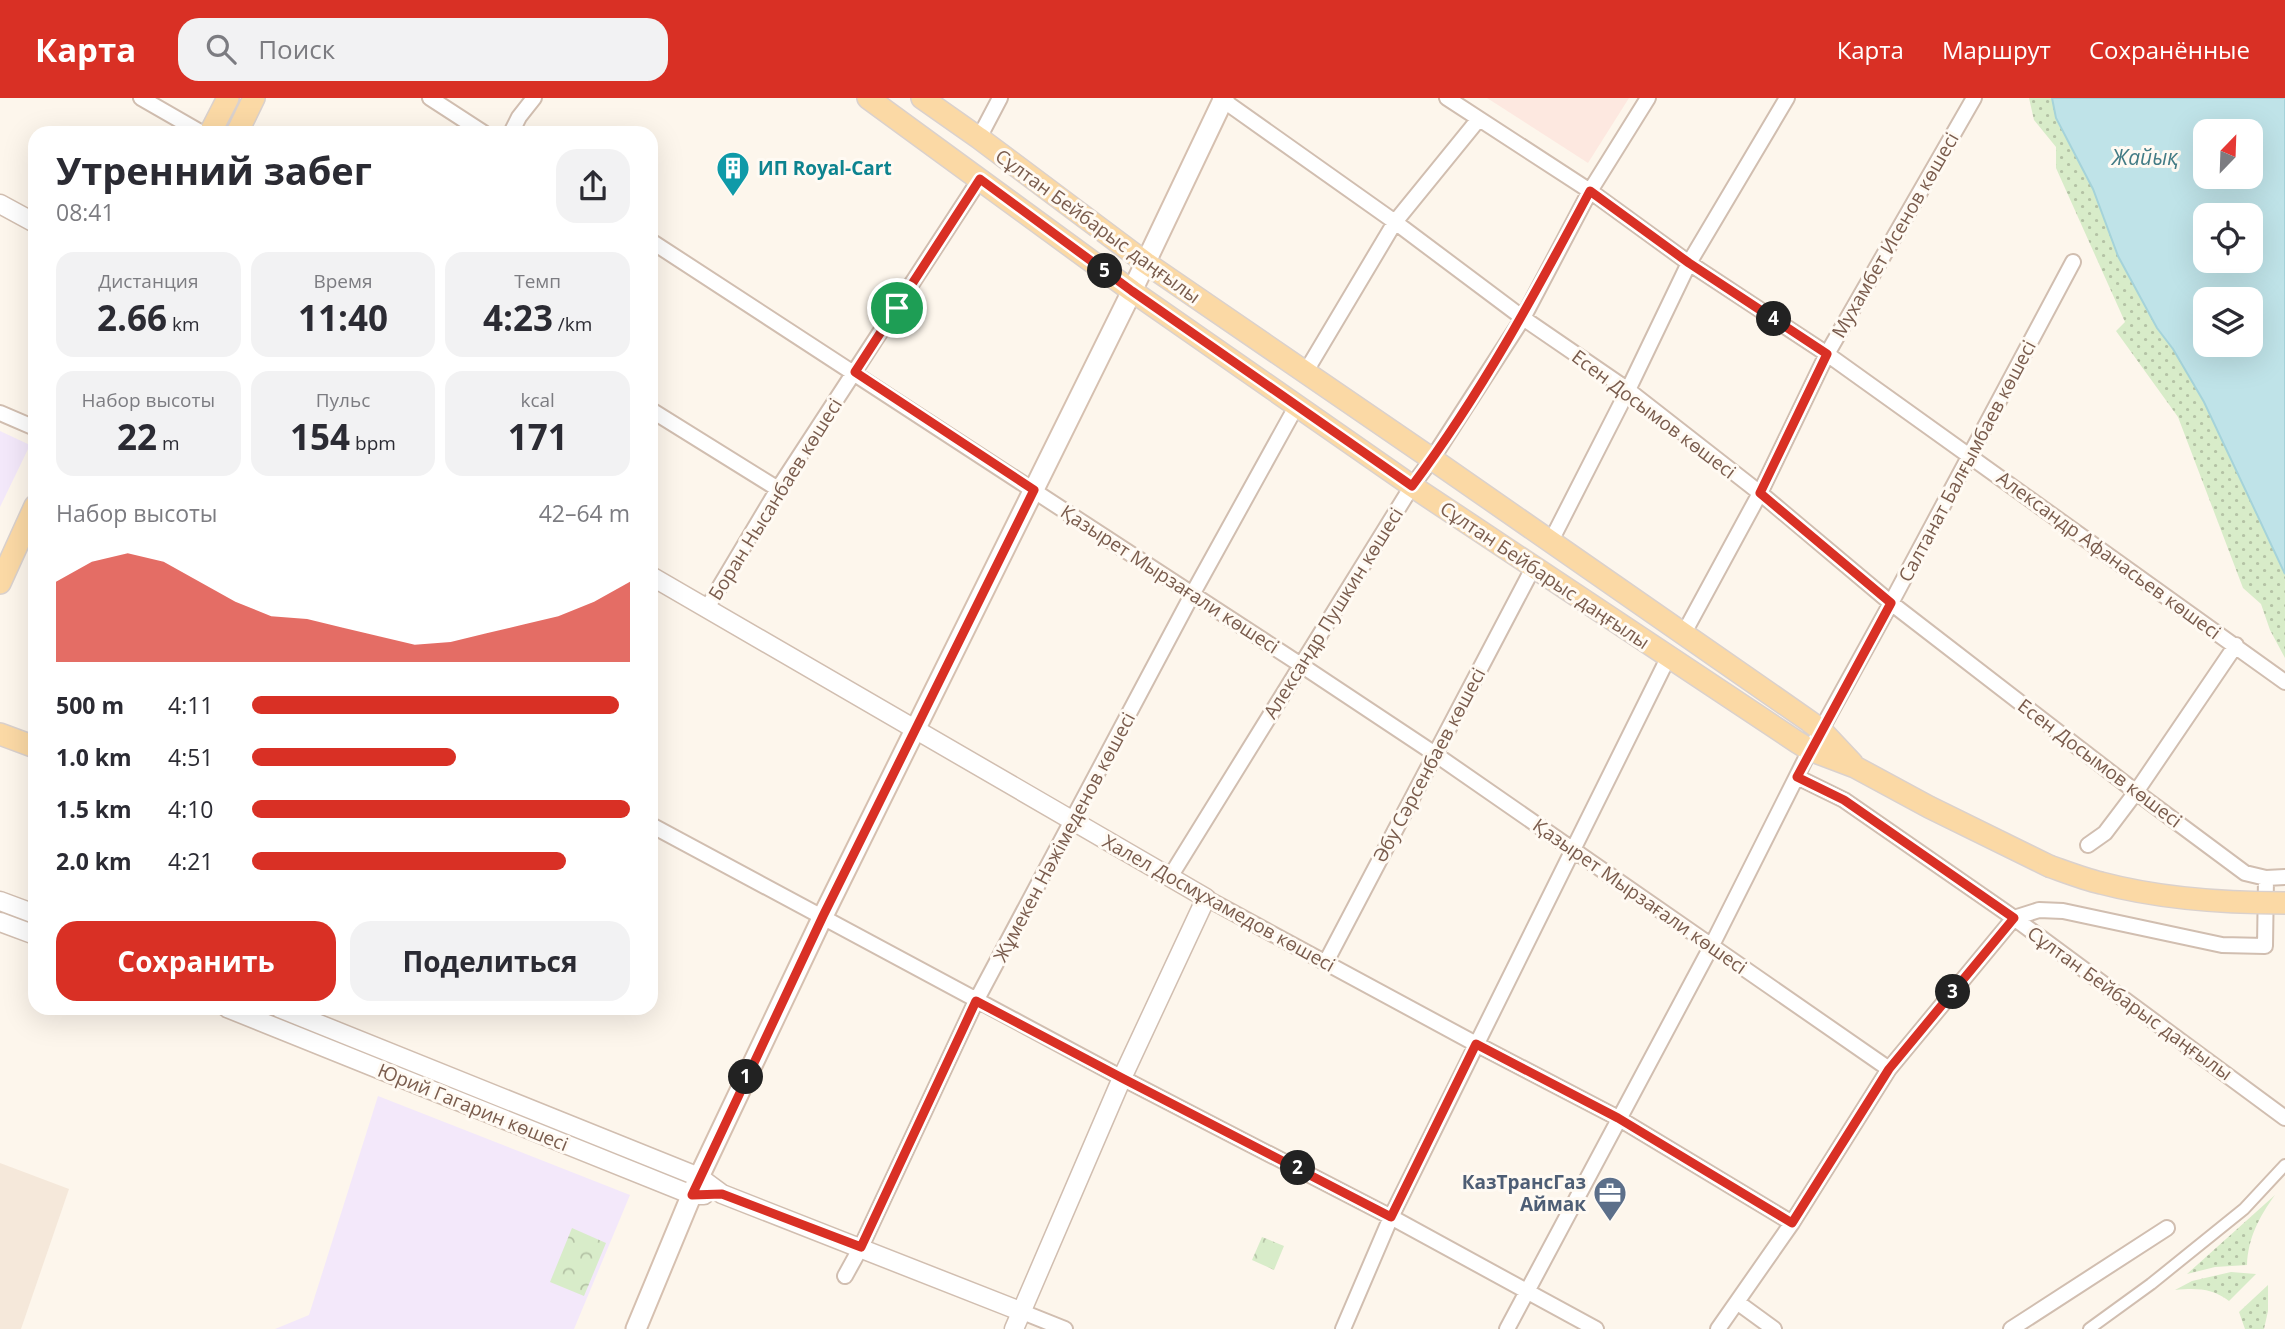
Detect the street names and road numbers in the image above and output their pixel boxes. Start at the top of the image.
street label: Мухамбет Исенов көшесі [1825,128,1965,342]
street label: Сұлтан Бейбарыс даңғылы [990,143,1206,309]
street label: Салтанат Балғымбаев көшесі [1892,336,2042,586]
street label: Есен Досымов көшесі [1567,344,1741,484]
street label: Боран Нысанбаев көшесі [702,393,848,605]
street label: Александр Афанасьев көшесі [1992,465,2226,645]
street label: Сұлтан Бейбарыс даңғылы [1435,495,1655,655]
street label: Қазырет Мырзағали көшесі [1056,499,1284,659]
street label: Александр Пушкин көшесі [1257,502,1409,724]
street label: Әбу Сәрсенбаев көшесі [1367,663,1491,867]
street label: Есен Досымов көшесі [2013,693,2187,833]
street label: Жұмекен Нәжімеденов көшесі [987,708,1141,966]
street label: Қазырет Мырзағали көшесі [1528,812,1752,980]
street label: Халел Досмұхамедов көшесі [1098,828,1340,978]
street label: Сұлтан Бейбарыс даңғылы [2022,920,2238,1086]
street label: Юрий Гагарин көшесі [374,1057,572,1157]

